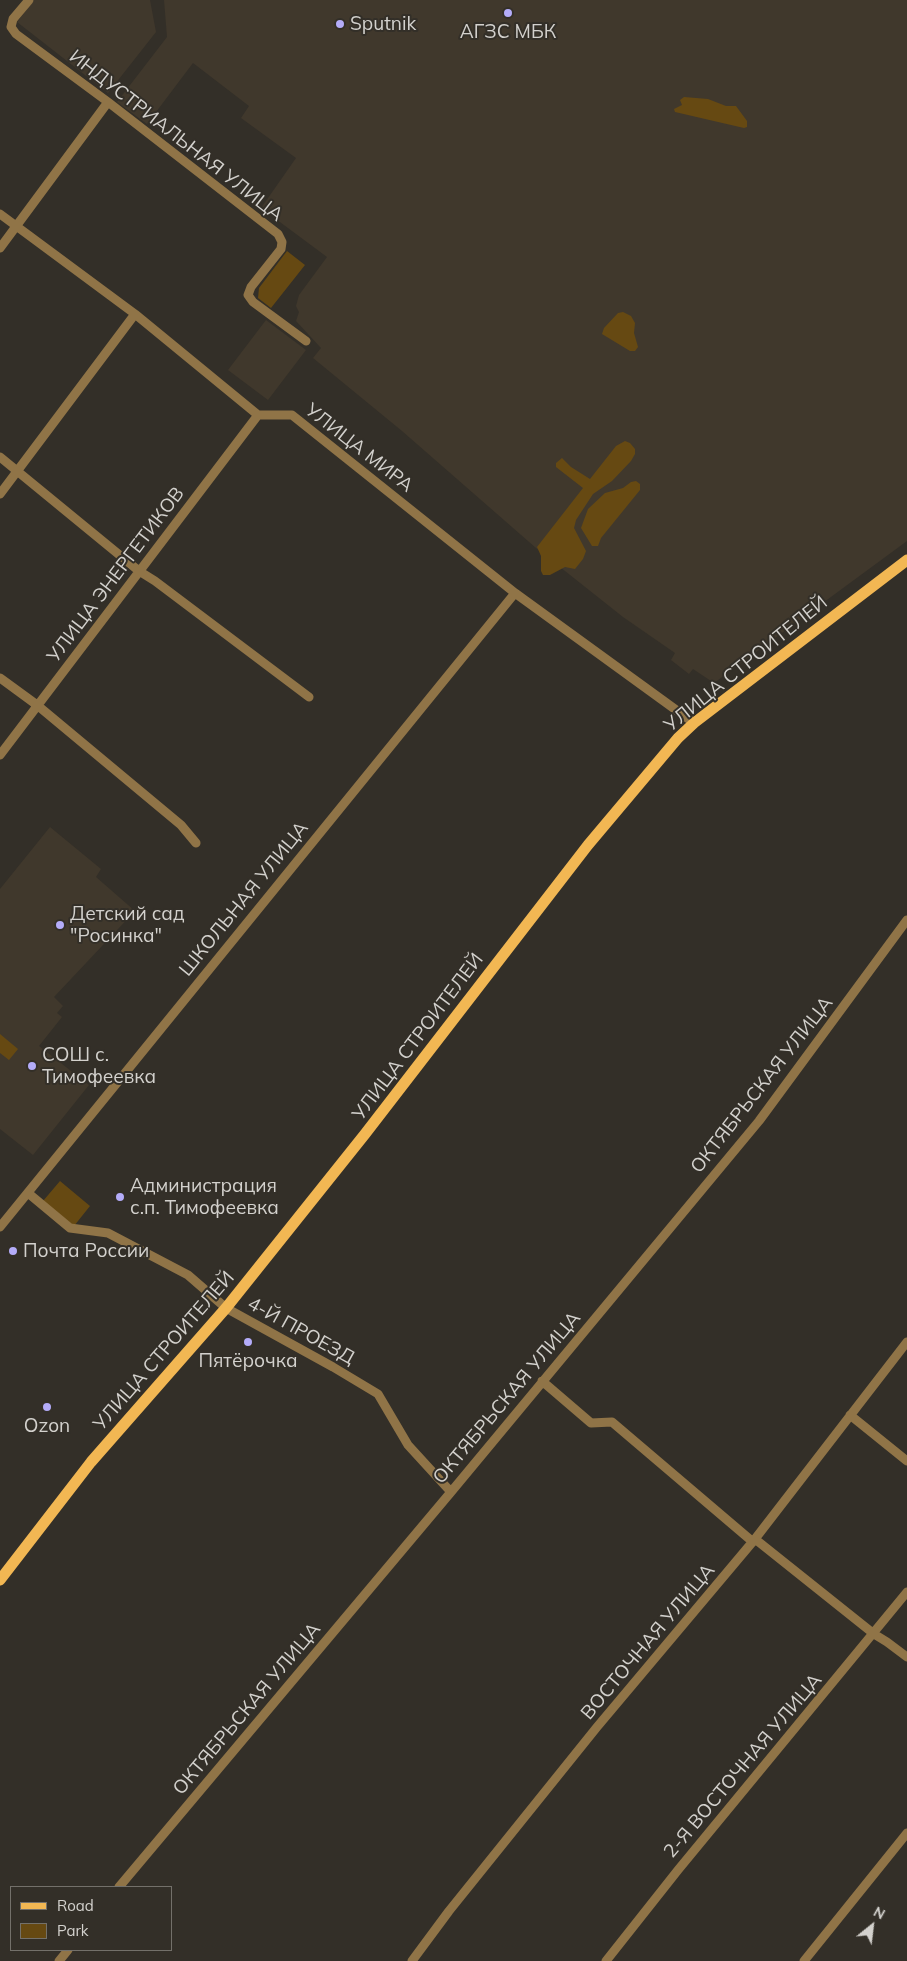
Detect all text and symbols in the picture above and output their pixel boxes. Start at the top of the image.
marker: АГЗС МБК [502,7,514,19]
place label: Sputnik [350,13,416,35]
marker: Sputnik [334,18,346,30]
place label: АГЗС МБК [460,21,556,43]
street label: ИНДУСТРИАЛЬНАЯ УЛИЦА [64,45,288,227]
street label: УЛИЦА МИРА [300,399,418,497]
street label: УЛИЦА ЭНЕРГЕТИКОВ [43,483,189,667]
street label: УЛИЦА СТРОИТЕЛЕЙ [660,591,832,737]
street label: ШКОЛЬНАЯ УЛИЦА [175,817,313,981]
place label: Детский сад "Росинка" [70,903,184,947]
marker: Детский сад "Росинка" [54,919,66,931]
street label: УЛИЦА СТРОИТЕЛЕЙ [348,949,488,1125]
street label: ОКТЯБРЬСКАЯ УЛИЦА [686,992,838,1178]
place label: СОШ с. Тимофеевка [42,1044,156,1088]
marker: СОШ с. Тимофеевка [26,1060,38,1072]
place label: Администрация с.п. Тимофеевка [130,1175,279,1219]
marker: Администрация с.п. Тимофеевка [114,1191,126,1203]
place label: Почта России [23,1240,149,1262]
marker: Почта России [7,1245,19,1257]
street label: УЛИЦА СТРОИТЕЛЕЙ [89,1267,239,1435]
street label: 4-Й ПРОЕЗД [243,1292,359,1370]
street label: ОКТЯБРЬСКАЯ УЛИЦА [428,1307,586,1489]
marker: Пятёрочка [242,1336,254,1348]
place label: Пятёрочка [198,1350,298,1372]
marker: Ozon [41,1401,53,1413]
place label: Ozon [24,1415,70,1437]
street label: ВОСТОЧНАЯ УЛИЦА [576,1560,720,1724]
street label: ОКТЯБРЬСКАЯ УЛИЦА [168,1618,326,1800]
street label: 2-Я ВОСТОЧНАЯ УЛИЦА [659,1669,827,1863]
legend [10,1886,172,1951]
text: Road [57,1896,94,1915]
north arrow [847,1901,897,1951]
text: N [870,1902,888,1923]
text: Park [57,1921,89,1940]

